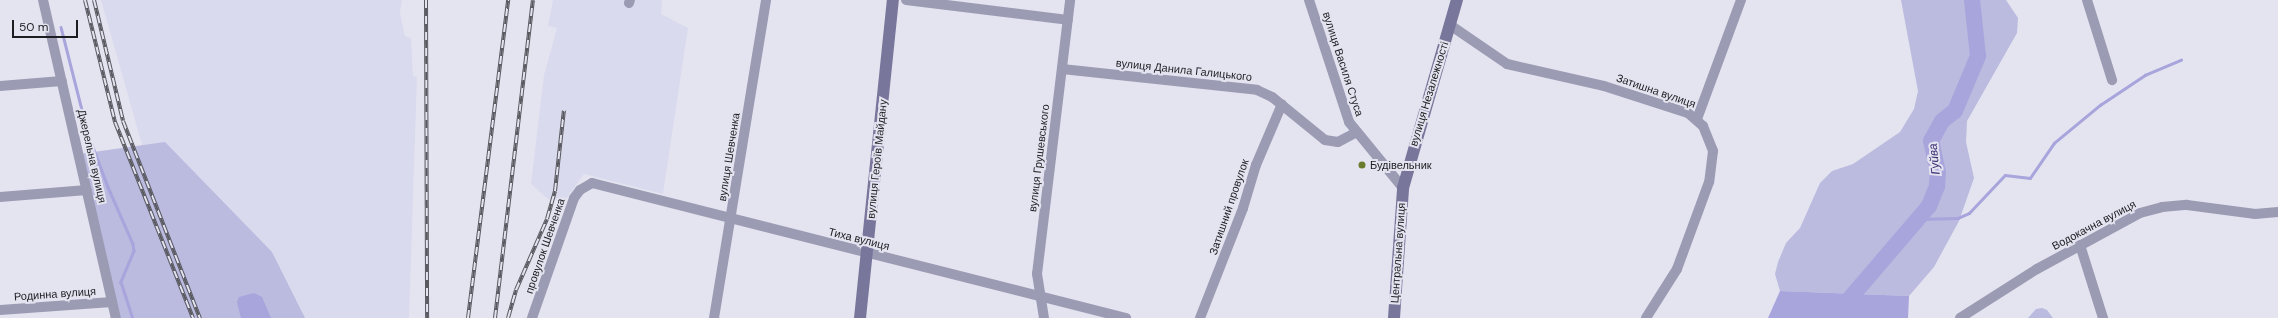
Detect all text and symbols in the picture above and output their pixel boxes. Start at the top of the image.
street label: вулиця Василя Стуса [1320,10,1366,118]
scale bar [14,12,80,38]
text: 50 m [19,19,48,35]
street label: вулиця Незалежності [1407,40,1451,148]
street label: вулиця Данила Галицького [1115,56,1253,84]
street label: Затишна вулиця [1614,71,1698,111]
street label: вулиця Героїв Майдану [864,99,890,219]
street label: вулиця Грушевського [1026,103,1052,213]
street label: Джерельна вулиця [75,108,109,204]
street label: вулиця Шевченка [716,112,742,202]
water label: Гуйва [1926,143,1944,175]
street label: Затишний провулок [1206,157,1252,257]
place label: Будівельник [1370,158,1432,172]
marker: Будівельник [1357,160,1367,170]
street label: провулок Шевченка [522,197,568,295]
street label: Водокачна вулиця [2050,197,2138,253]
street label: Центральна вулиця [1388,202,1408,304]
street label: Тиха вулиця [827,225,891,253]
street label: Родинна вулиця [14,285,96,303]

